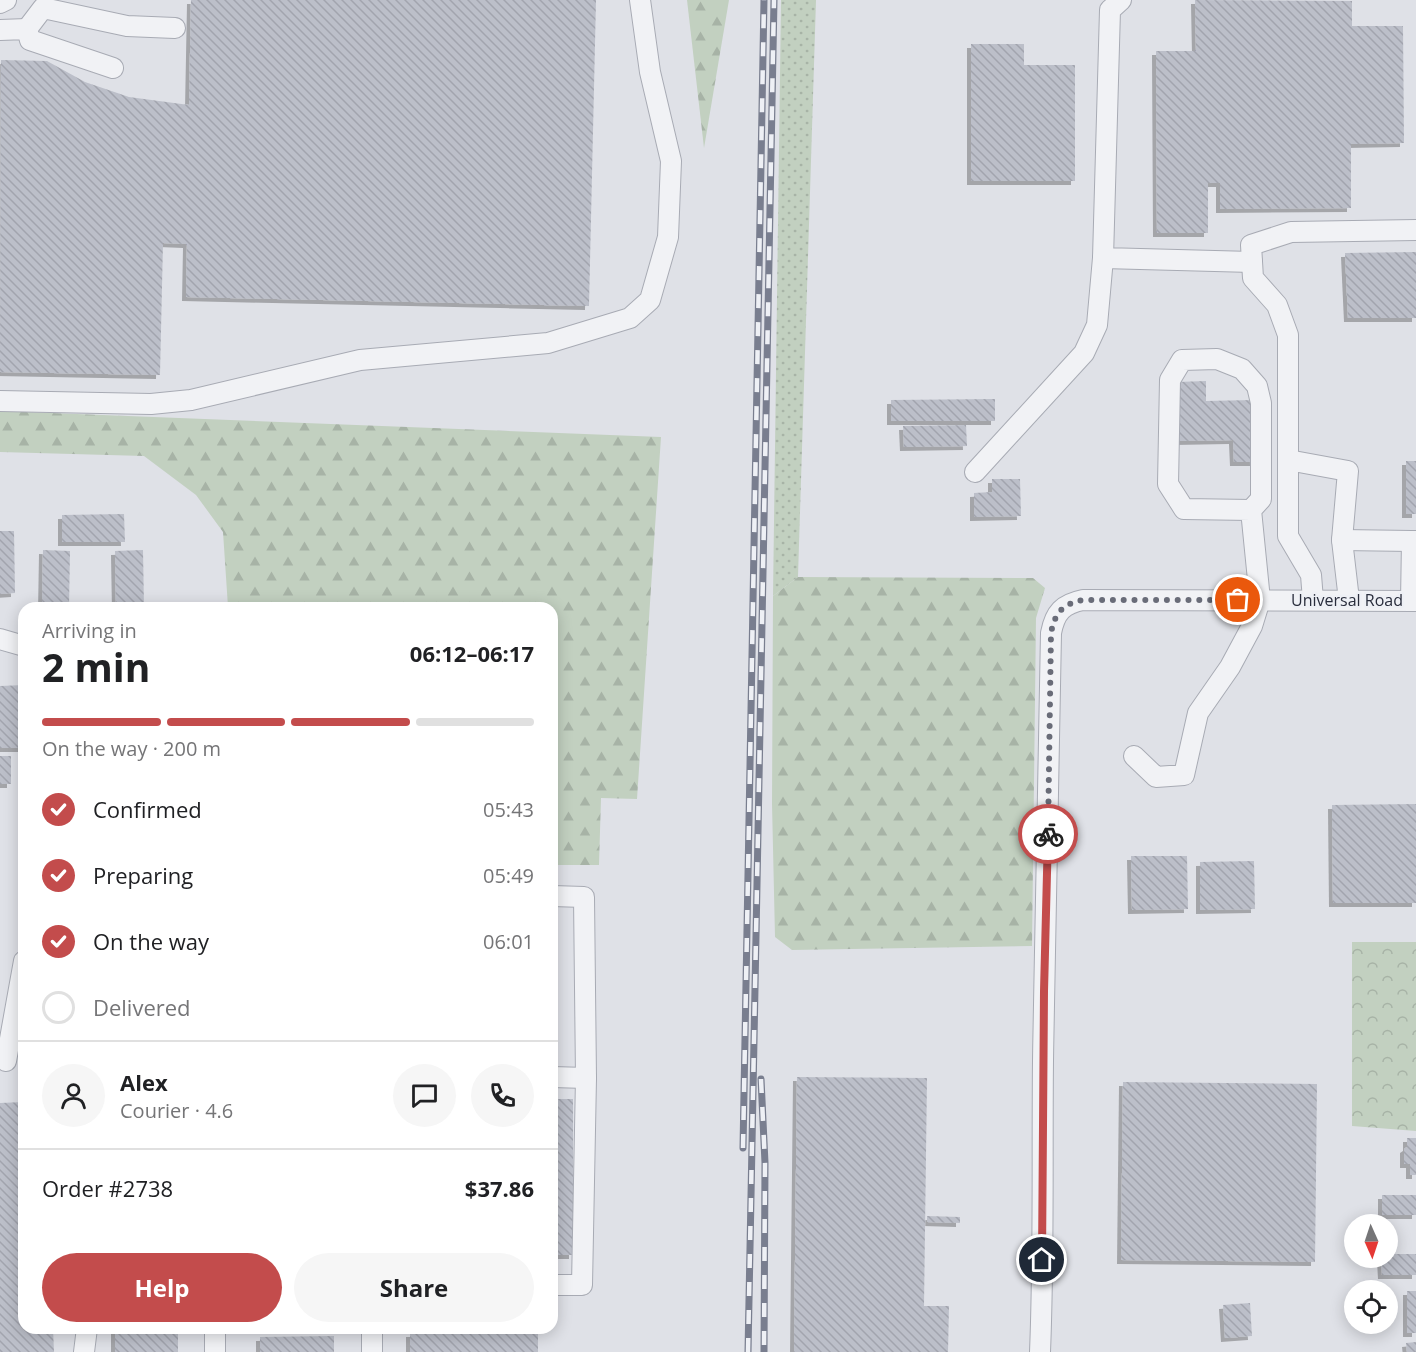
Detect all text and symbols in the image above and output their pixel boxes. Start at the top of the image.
pin [1212,574,1263,625]
icon: bag [1221,583,1254,616]
street label: Universal Road [1291,589,1403,611]
text: Arriving in [42,617,137,644]
text: 06:12–06:17 [410,638,534,668]
text: 2 min [42,640,150,693]
text: On the way · 200 m [42,735,221,762]
icon: check [42,793,75,826]
text: Confirmed [93,794,202,824]
text: 05:43 [483,796,534,823]
courier [1018,804,1078,864]
icon: bike [1032,818,1065,851]
icon: check [42,859,75,892]
text: Preparing [93,860,193,890]
text: 05:49 [483,862,534,889]
icon: check [42,925,75,958]
text: On the way [93,926,209,956]
text: 06:01 [483,928,534,955]
text: Delivered [93,992,191,1022]
button: person [42,1064,105,1127]
button: chat [393,1064,456,1127]
button: phone [471,1064,534,1127]
text: Alex [120,1067,168,1097]
text: Courier · 4.6 [120,1097,233,1124]
text: Order #2738 [42,1173,173,1203]
text: $37.86 [465,1173,534,1203]
north arrow [1344,1214,1398,1268]
map controls [1344,1214,1398,1334]
pin [1016,1234,1067,1285]
icon: home [1025,1243,1058,1276]
button: Help [42,1253,282,1322]
button: Share [294,1253,534,1322]
button: locate [1344,1280,1398,1334]

